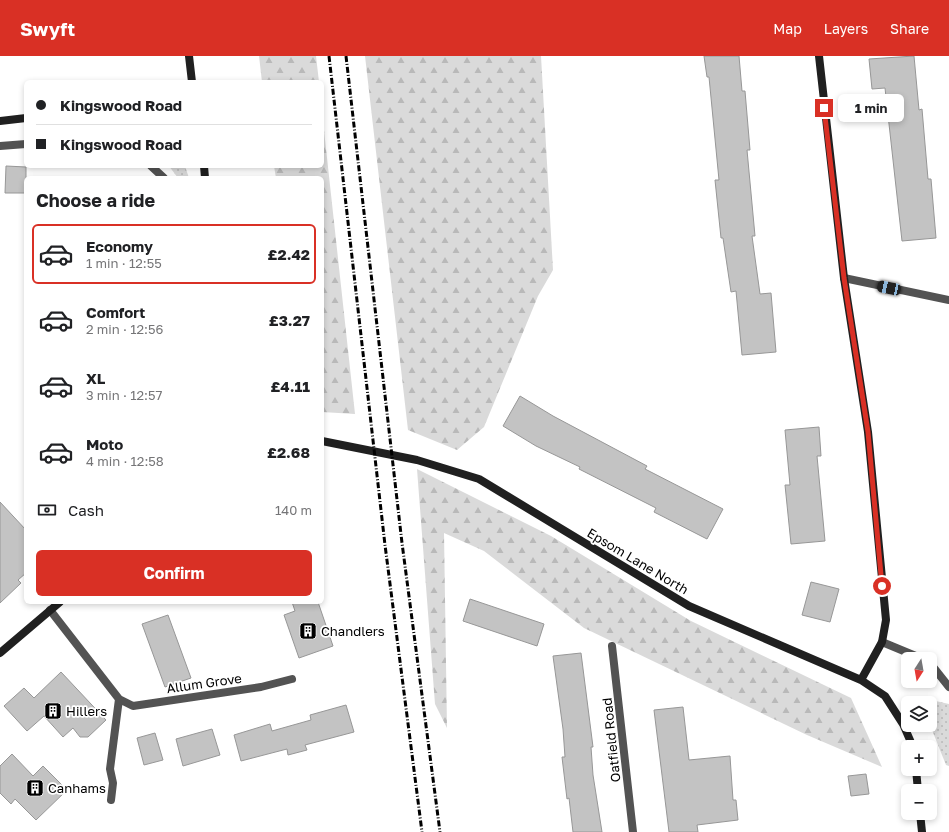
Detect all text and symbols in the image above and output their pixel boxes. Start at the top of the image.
text: Swyft [20,17,75,40]
text: Map [773,20,802,37]
text: Layers [824,20,868,37]
text: Share [890,20,929,37]
callout: 1 min [838,94,904,122]
text: Kingswood Road [60,96,182,114]
route end [815,99,833,117]
text: 1 min [855,100,887,116]
text: Kingswood Road [60,135,182,153]
text: Choose a ride [36,189,155,211]
icon: car [38,236,74,272]
text: Economy [86,237,153,255]
text: £2.42 [268,245,310,263]
text: 1 min · 12:55 [86,255,162,271]
car [876,280,902,296]
icon: car [38,302,74,338]
text: Comfort [86,303,145,321]
text: £3.27 [269,311,310,329]
text: 2 min · 12:56 [86,321,163,337]
icon: car [38,368,74,404]
text: XL [86,369,105,387]
text: £4.11 [270,377,310,395]
text: 3 min · 12:57 [86,387,162,403]
icon: car [38,434,74,470]
text: Moto [86,435,123,453]
text: £2.68 [267,443,310,461]
text: 4 min · 12:58 [86,453,164,469]
icon: cash [36,499,58,521]
text: Cash [68,501,104,519]
text: 140 m [275,502,312,518]
street label: Epsom Lane North [584,524,692,598]
button: Confirm [36,550,312,596]
route start [873,577,891,595]
building icon: Chandlers [298,621,318,641]
place label: Chandlers [321,623,385,639]
north arrow [901,652,937,688]
map controls [901,652,937,820]
street label: Allum Grove [165,670,243,696]
button: layers [901,696,937,732]
street label: Oatfield Road [599,697,623,783]
building icon: Hillers [43,701,63,721]
place label: Hillers [66,703,107,719]
button: + [901,740,937,776]
building icon: Canhams [25,778,45,798]
place label: Canhams [48,780,106,796]
button: − [901,784,937,820]

